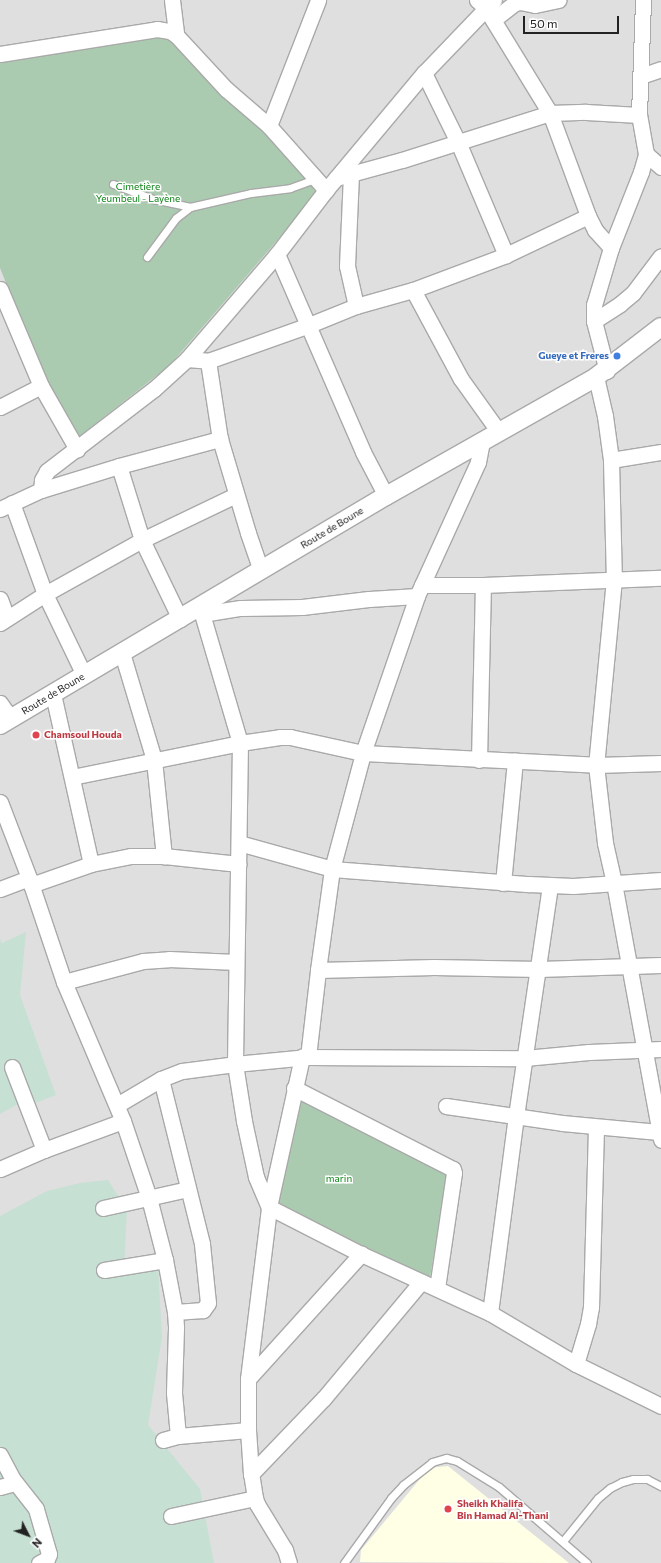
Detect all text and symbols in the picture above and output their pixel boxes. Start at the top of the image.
scale bar [525,8,621,34]
text: 50 m [530,16,558,30]
park label: Cimetière Yeumbeul - Layène [96,180,180,204]
place label: Gueye et Freres [538,350,609,362]
marker: Gueye et Freres [612,351,622,361]
street label: Route de Boune [298,505,366,551]
street label: Route de Boune [19,671,87,717]
place label: Chamsoul Houda [44,729,122,741]
marker: Chamsoul Houda [31,730,41,740]
park label: marin [326,1173,352,1185]
place label: Sheikh Khalifa Bin Hamad Al-Thani [457,1497,548,1520]
marker: Sheikh Khalifa Bin Hamad Al-Thani [442,1503,454,1515]
north arrow [8,1515,48,1555]
text: N [30,1536,45,1551]

